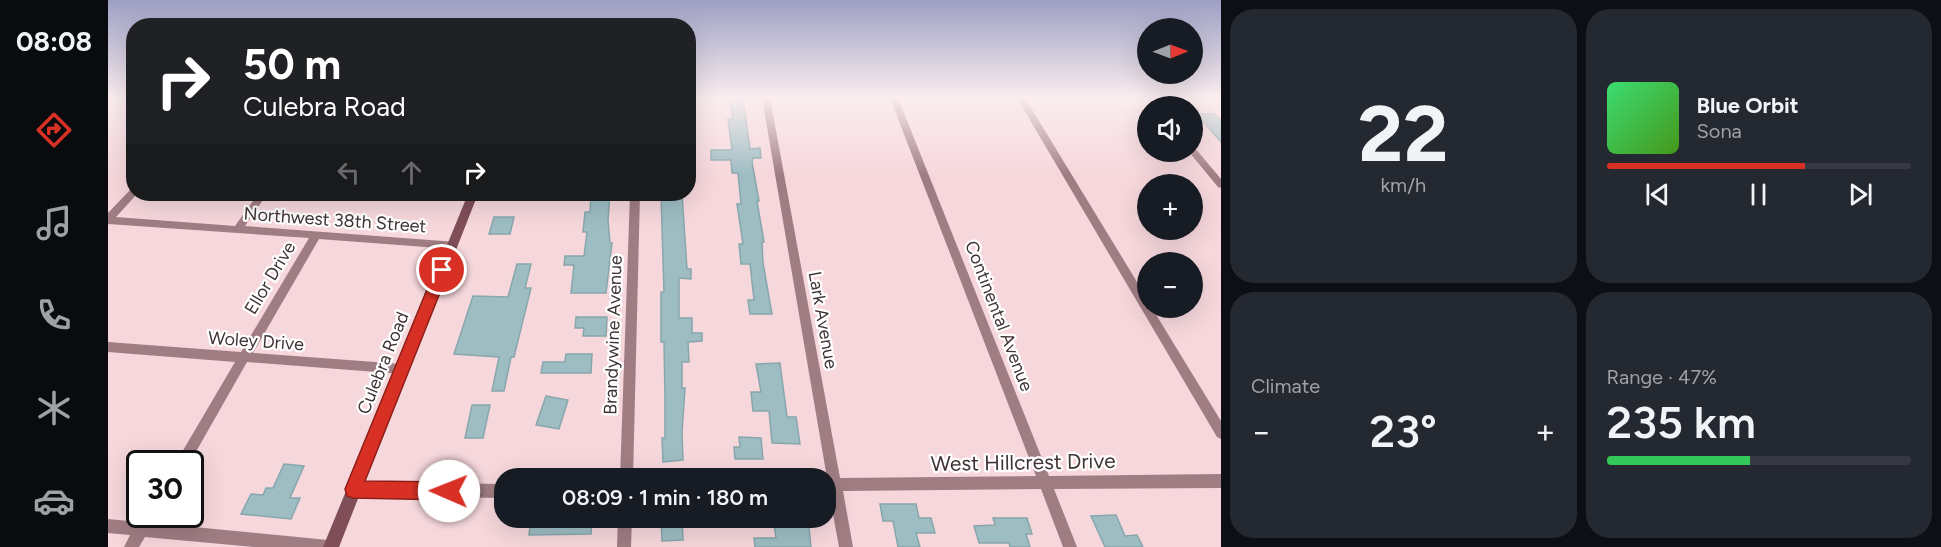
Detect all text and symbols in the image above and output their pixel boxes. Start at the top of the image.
north arrow [1137,18,1203,84]
map controls [1137,18,1203,318]
text: 08:08 [16,25,92,58]
text: 50 m [243,39,341,90]
icon: right [144,42,222,120]
text: 22 [1358,87,1448,181]
text: Culebra Road [243,90,406,123]
text: Blue Orbit [1697,92,1799,119]
button: sound [1137,96,1203,162]
icon: directions [33,109,75,151]
text: Sona [1697,119,1742,143]
icon: left [332,156,365,189]
icon: ahead [395,156,428,189]
icon: right [458,156,491,189]
text: km/h [1380,173,1426,197]
button: + [1137,174,1203,240]
icon: previous [1641,178,1674,211]
icon: pause [1742,178,1775,211]
icon: next [1844,178,1877,211]
icon: music [33,202,75,244]
street label: Northwest 38th Street [243,203,427,237]
street label: Ellor Drive [240,237,300,318]
street label: Continental Avenue [960,238,1038,395]
pin [416,244,467,295]
button: − [1137,252,1203,318]
icon: arrive [425,253,458,286]
street label: Brandywine Avenue [599,255,627,415]
street label: Lark Avenue [804,270,842,371]
icon: phone [33,294,75,336]
street label: Culebra Road [352,309,414,417]
street label: Woley Drive [207,327,305,355]
text: Range · 47% [1607,365,1717,389]
text: Climate [1251,374,1320,398]
icon: climate [33,387,75,429]
text: 235 km [1607,395,1756,449]
text: 23° [1370,404,1437,458]
text: − [1251,412,1272,451]
text: + [1535,412,1555,451]
street label: West Hillcrest Drive [930,448,1116,476]
speed limit sign: 30 [126,450,204,528]
position arrow [417,459,481,523]
icon: car [33,480,75,522]
text: 08:09 · 1 min · 180 m [562,484,768,511]

